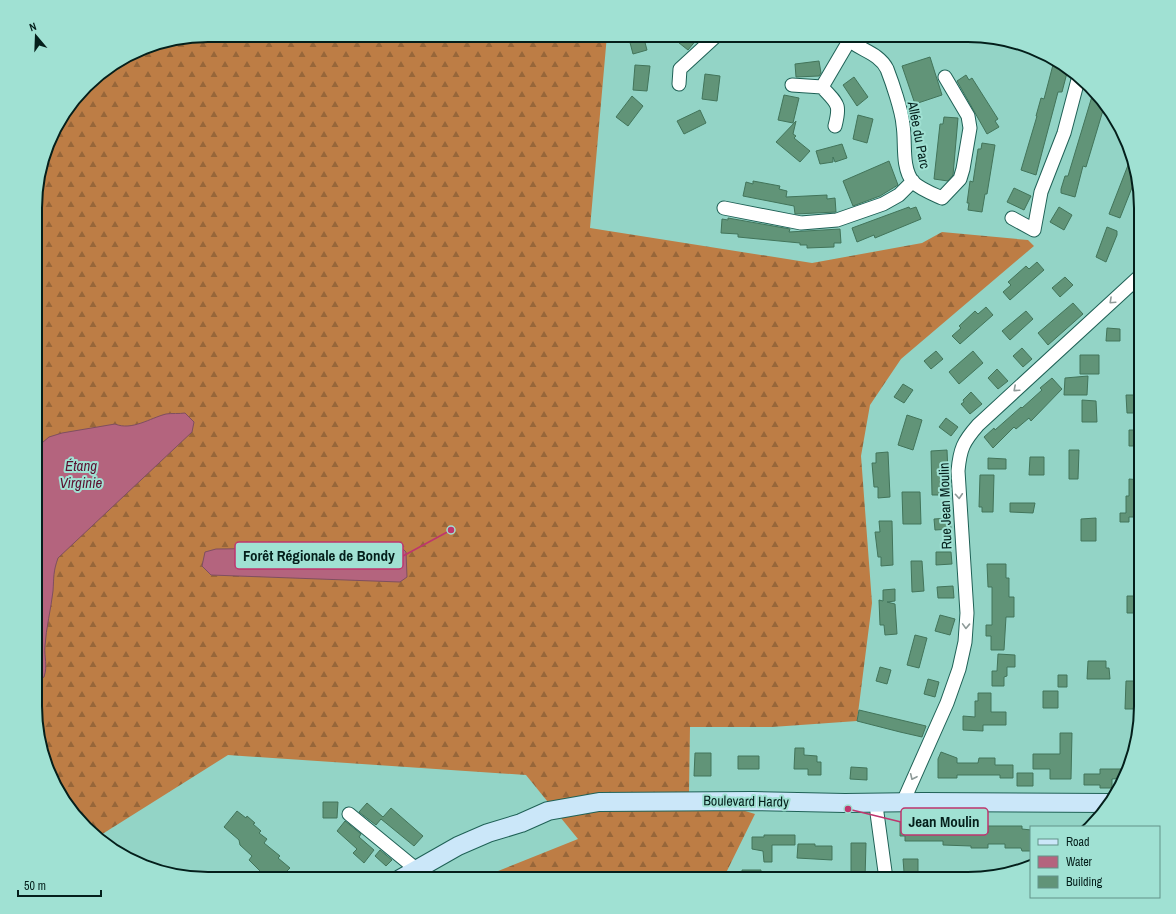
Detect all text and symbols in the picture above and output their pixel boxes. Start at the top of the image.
north arrow [16,16,56,56]
text: N [27,19,38,34]
street label: Allée du Parc [903,99,934,170]
one-way arrow [1109,297,1117,304]
one-way arrow [1013,384,1021,392]
water label: Étang Virginie [60,455,103,493]
street label: Rue Jean Moulin [934,462,956,550]
one-way arrow [955,493,964,499]
callout: Forêt Régionale de Bondy [235,542,403,569]
text: Forêt Régionale de Bondy [243,545,395,566]
one-way arrow [962,623,971,629]
one-way arrow [910,773,918,780]
street label: Boulevard Hardy [703,791,789,811]
callout: Jean Moulin [901,808,988,835]
text: Jean Moulin [908,811,980,832]
legend [1030,826,1160,898]
text: Road [1066,834,1090,850]
text: Water [1066,854,1093,870]
scale bar [18,872,101,898]
text: Building [1066,874,1103,890]
text: 50 m [24,878,46,894]

